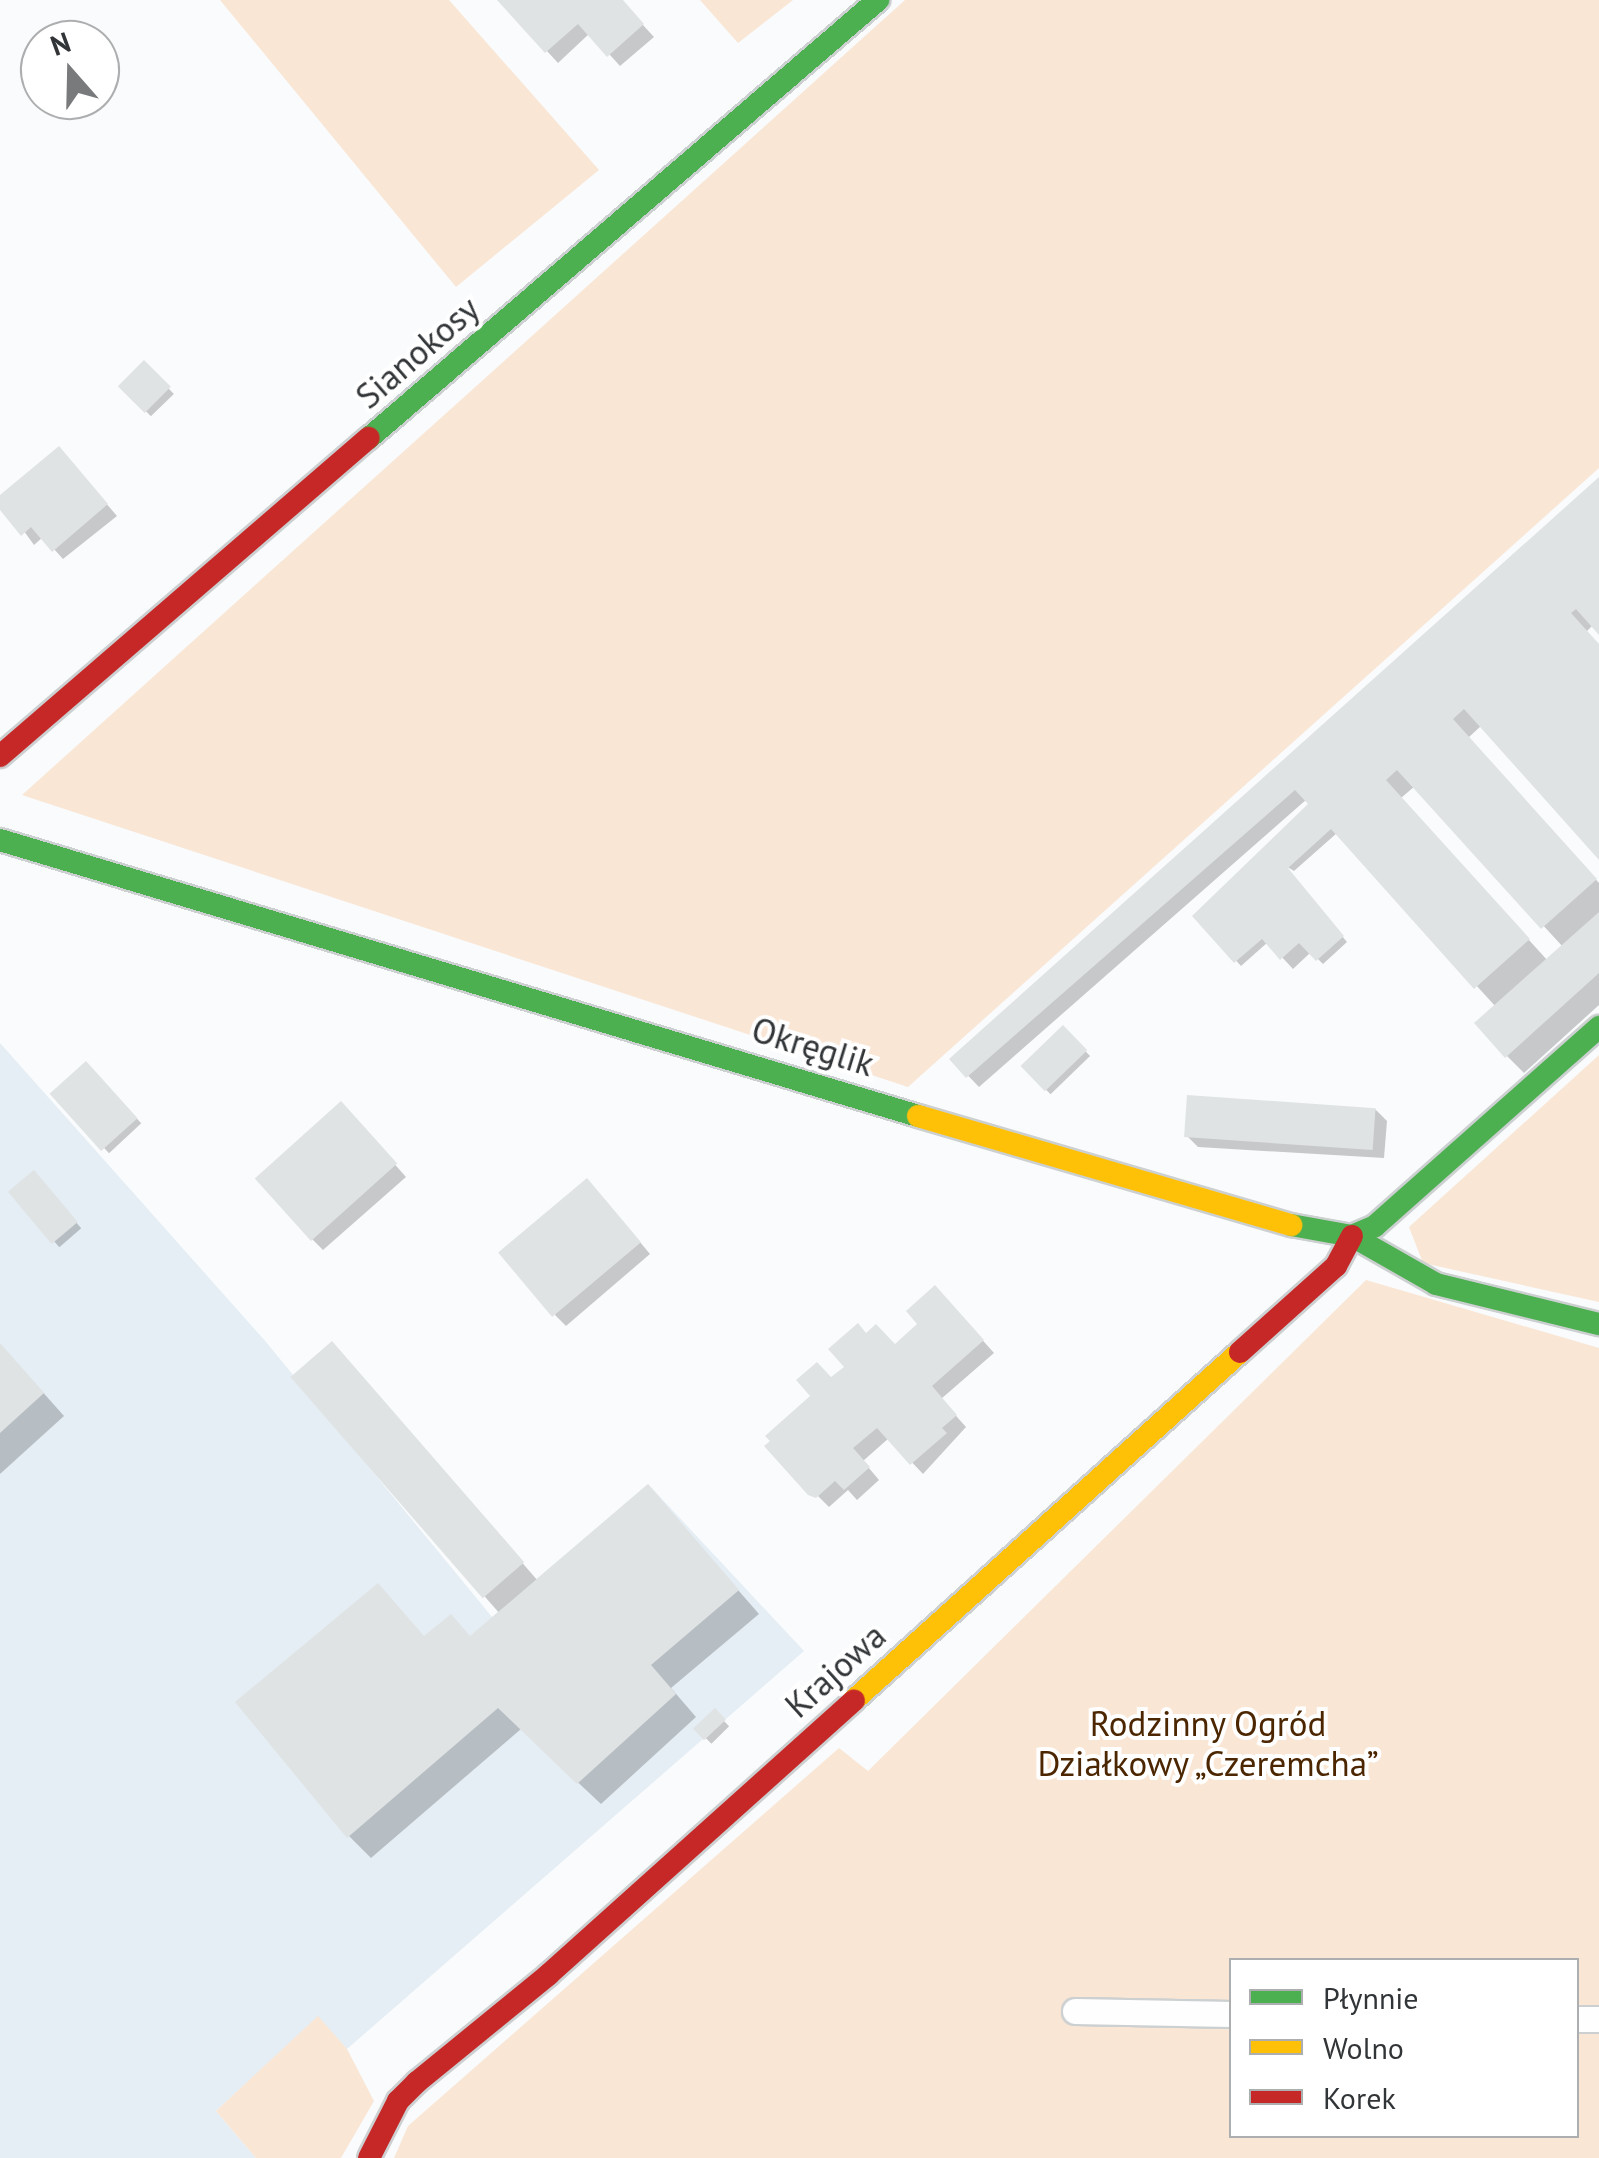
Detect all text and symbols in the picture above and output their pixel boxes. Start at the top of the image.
north arrow [20,20,120,120]
text: N [45,23,75,64]
street label: Sianokosy [347,287,487,417]
street label: Okręglik [747,1008,879,1084]
street label: Krajowa [776,1614,894,1726]
park label: Rodzinny Ogród Działkowy „Czeremcha” [1036,1702,1380,1784]
legend [1229,1958,1579,2138]
text: Płynnie [1323,1978,1419,2017]
text: Wolno [1323,2028,1404,2067]
text: Korek [1323,2078,1396,2117]

